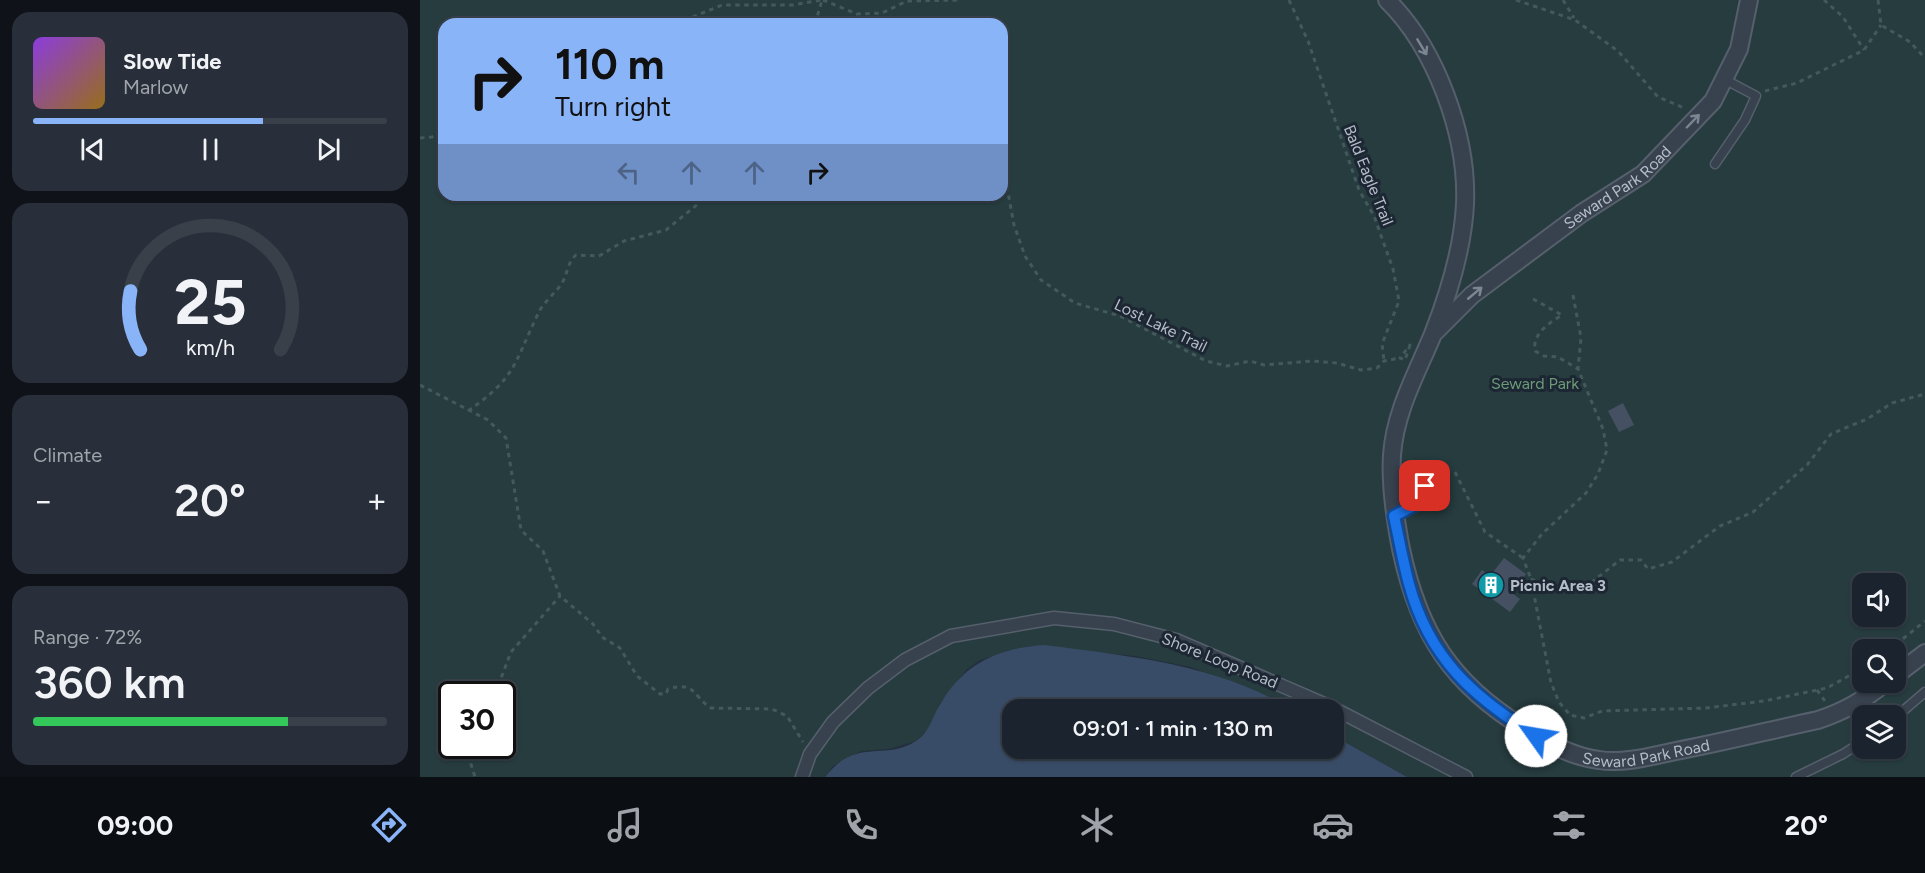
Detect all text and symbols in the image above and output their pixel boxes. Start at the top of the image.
one-way arrow [1416,38,1428,55]
text: 110 m [555,39,664,90]
icon: right [456,42,534,120]
text: Slow Tide [123,48,222,75]
text: Marlow [123,75,188,99]
text: Turn right [555,90,671,123]
one-way arrow [1686,114,1700,129]
street label: Bald Eagle Trail [1340,122,1397,228]
icon: previous [76,133,109,166]
icon: pause [194,133,227,166]
icon: next [312,133,345,166]
street label: Seward Park Road [1560,142,1675,233]
icon: left [612,156,645,189]
icon: ahead [675,156,708,189]
icon: ahead [738,156,771,189]
icon: right [801,156,834,189]
text: 25 [174,265,246,340]
one-way arrow [1467,287,1483,300]
street label: Lost Lake Trail [1111,295,1210,356]
text: km/h [186,335,234,360]
park label: Seward Park [1491,374,1579,393]
text: Climate [33,443,102,467]
pin [1399,460,1450,511]
icon: arrive [1408,469,1441,502]
text: 20° [174,473,246,527]
text: − [33,481,54,520]
text: + [366,481,387,520]
building icon: Picnic Area 3 [1476,570,1506,600]
map controls [1852,573,1906,759]
button: sound [1852,573,1906,627]
place label: Picnic Area 3 [1510,576,1606,595]
text: Range · 72% [33,625,142,649]
street label: Shore Loop Road [1159,629,1281,692]
button: search [1852,639,1906,693]
text: 360 km [33,655,186,709]
speed limit sign: 30 [438,681,516,759]
position arrow [1504,704,1568,768]
button: layers [1852,705,1906,759]
text: 09:01 · 1 min · 130 m [1073,715,1273,742]
street label: Seward Park Road [1580,735,1712,771]
icon: directions [368,804,410,846]
icon: music [604,804,646,846]
icon: phone [840,804,882,846]
icon: climate [1076,804,1118,846]
icon: car [1312,804,1354,846]
icon: filters [1548,804,1590,846]
text: 09:00 [97,809,173,842]
text: 20° [1785,809,1828,842]

